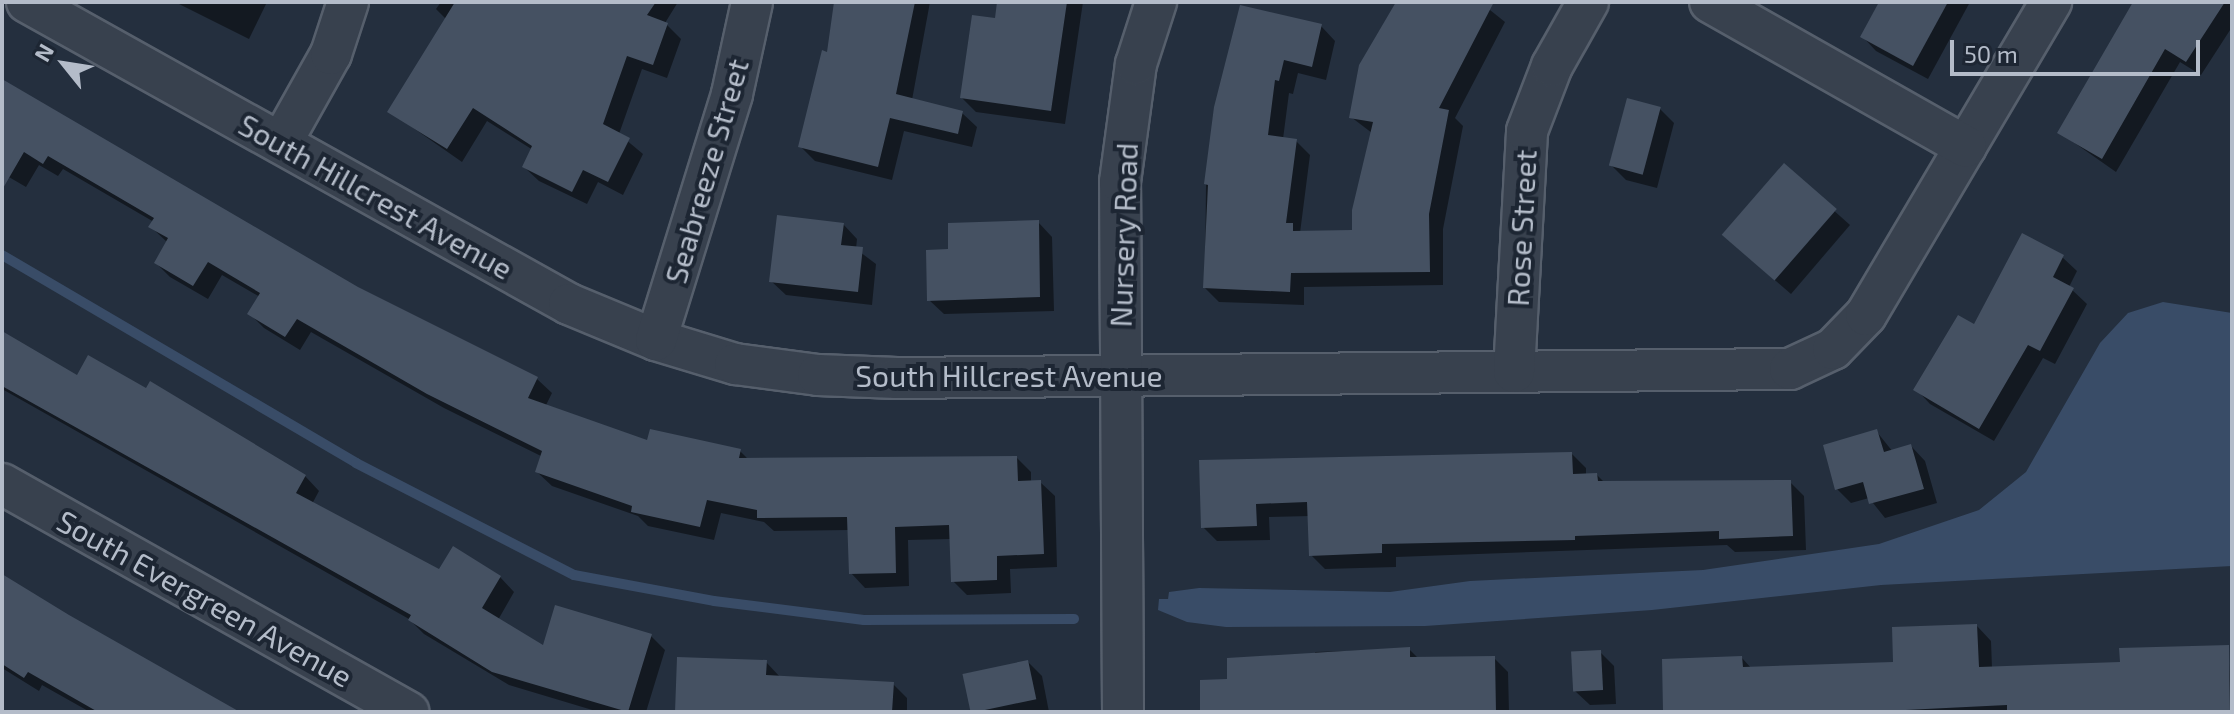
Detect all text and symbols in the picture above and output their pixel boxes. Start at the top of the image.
north arrow [24,24,104,104]
scale bar [1954,24,2204,74]
text: N [28,39,58,65]
text: 50 m [1964,39,2018,68]
street label: Seabreeze Street [657,55,755,287]
street label: South Hillcrest Avenue [233,106,519,286]
street label: Nursery Road [1102,142,1144,328]
street label: Rose Street [1499,149,1543,307]
street label: South Hillcrest Avenue [855,357,1163,393]
street label: South Evergreen Avenue [51,502,359,694]

